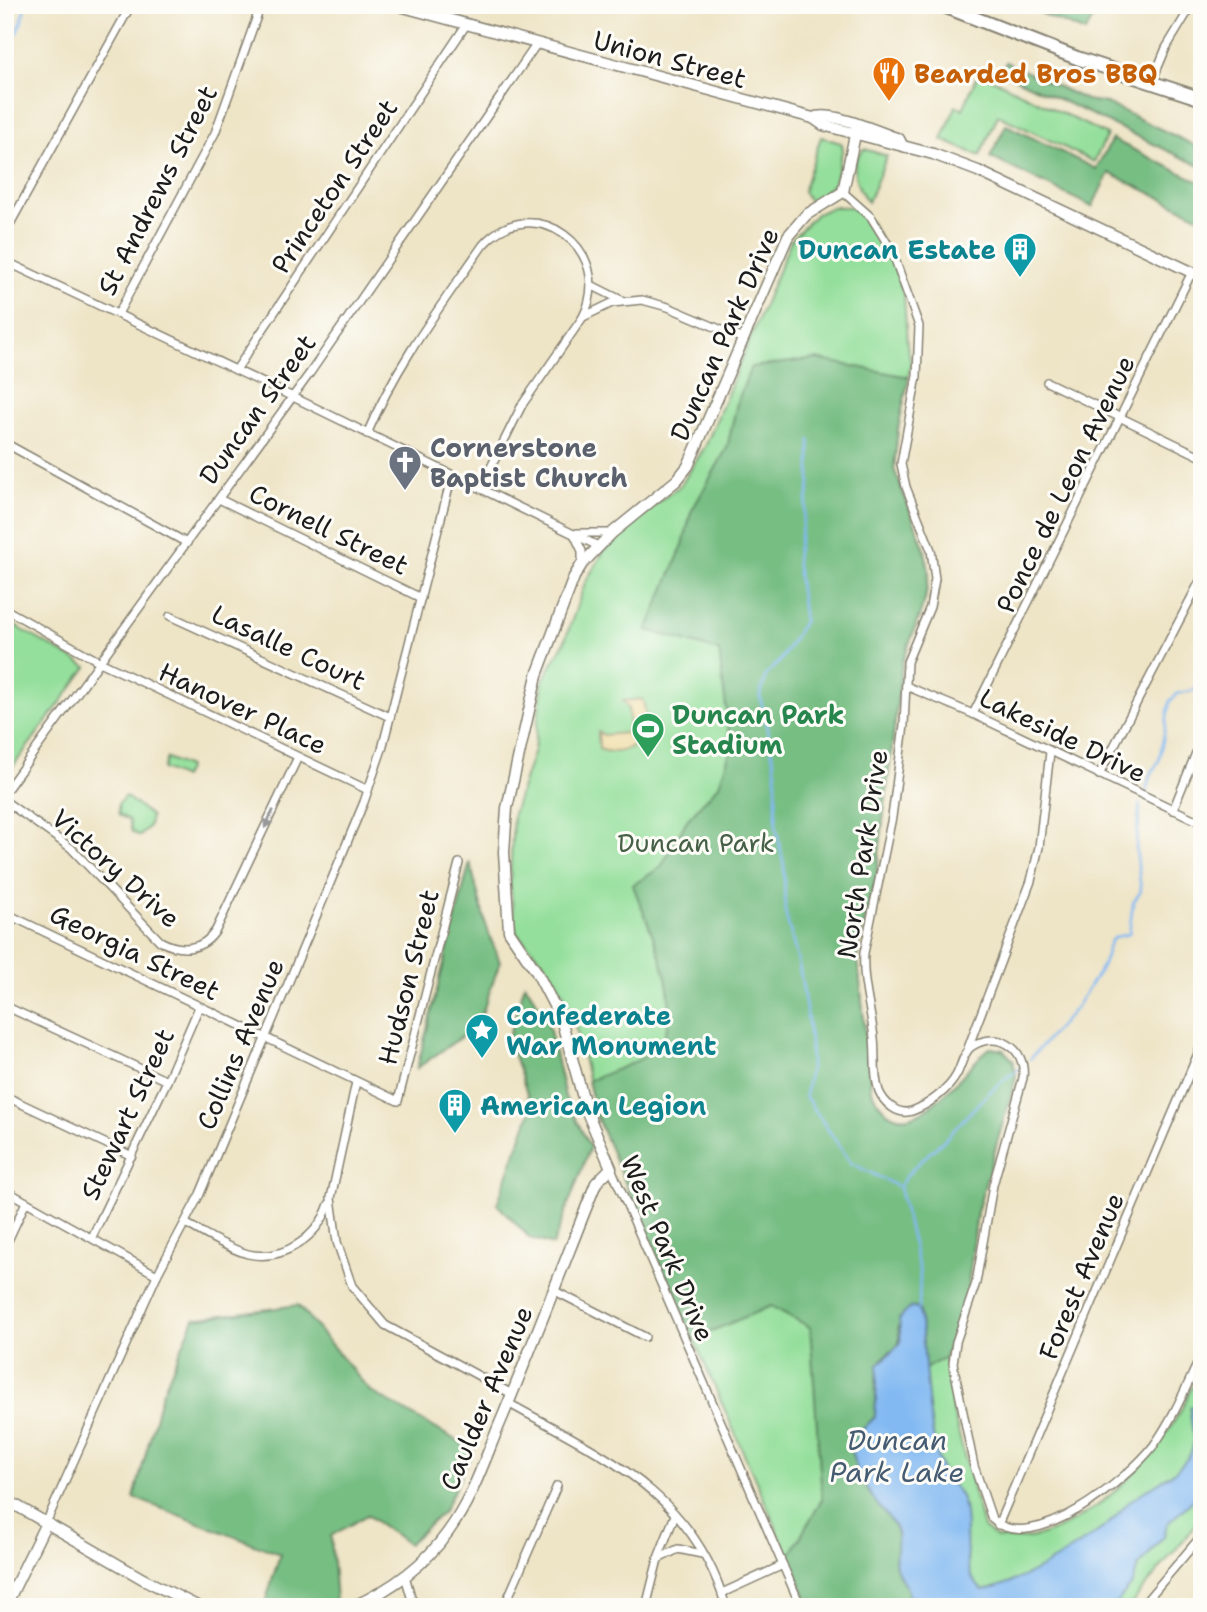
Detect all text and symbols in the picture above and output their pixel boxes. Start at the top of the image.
street label: Union Street [590,22,750,96]
restaurant icon: Bearded Bros BBQ [870,54,908,103]
place label: Bearded Bros BBQ [914,56,1158,91]
street label: St Andrews Street [89,79,225,301]
street label: Princeton Street [263,92,405,280]
street label: Duncan Park Drive [661,222,787,446]
building icon: Duncan Estate [1001,230,1039,279]
place label: Duncan Estate [798,232,996,267]
street label: Duncan Street [191,327,323,491]
street label: Ponce de Leon Avenue [987,350,1143,618]
place label: Cornerstone Baptist Church [430,430,628,495]
church icon: Cornerstone Baptist Church [386,443,424,492]
street label: Cornell Street [243,475,415,583]
street label: Lasalle Court [206,596,372,698]
street label: Hanover Place [153,654,333,762]
street label: Lakeside Drive [974,680,1152,790]
place label: Duncan Park Stadium [672,697,844,762]
sports icon: Duncan Park Stadium [629,710,667,759]
street label: North Park Drive [828,747,896,961]
street label: Victory Drive [44,801,188,935]
one-way arrow [263,809,275,829]
park label: Duncan Park [617,825,775,860]
street label: Hudson Street [369,886,447,1068]
street label: Georgia Street [44,896,226,1008]
street label: Collins Avenue [188,953,292,1135]
place label: Confederate War Monument [506,998,716,1063]
place icon: Confederate War Monument [463,1011,501,1060]
street label: Stewart Street [72,1023,182,1205]
building icon: American Legion [436,1086,474,1135]
place label: American Legion [480,1088,706,1123]
street label: West Park Drive [613,1149,723,1347]
street label: Forest Avenue [1030,1187,1132,1365]
street label: Caulder Avenue [431,1300,541,1496]
water label: Duncan Park Lake [830,1421,964,1491]

